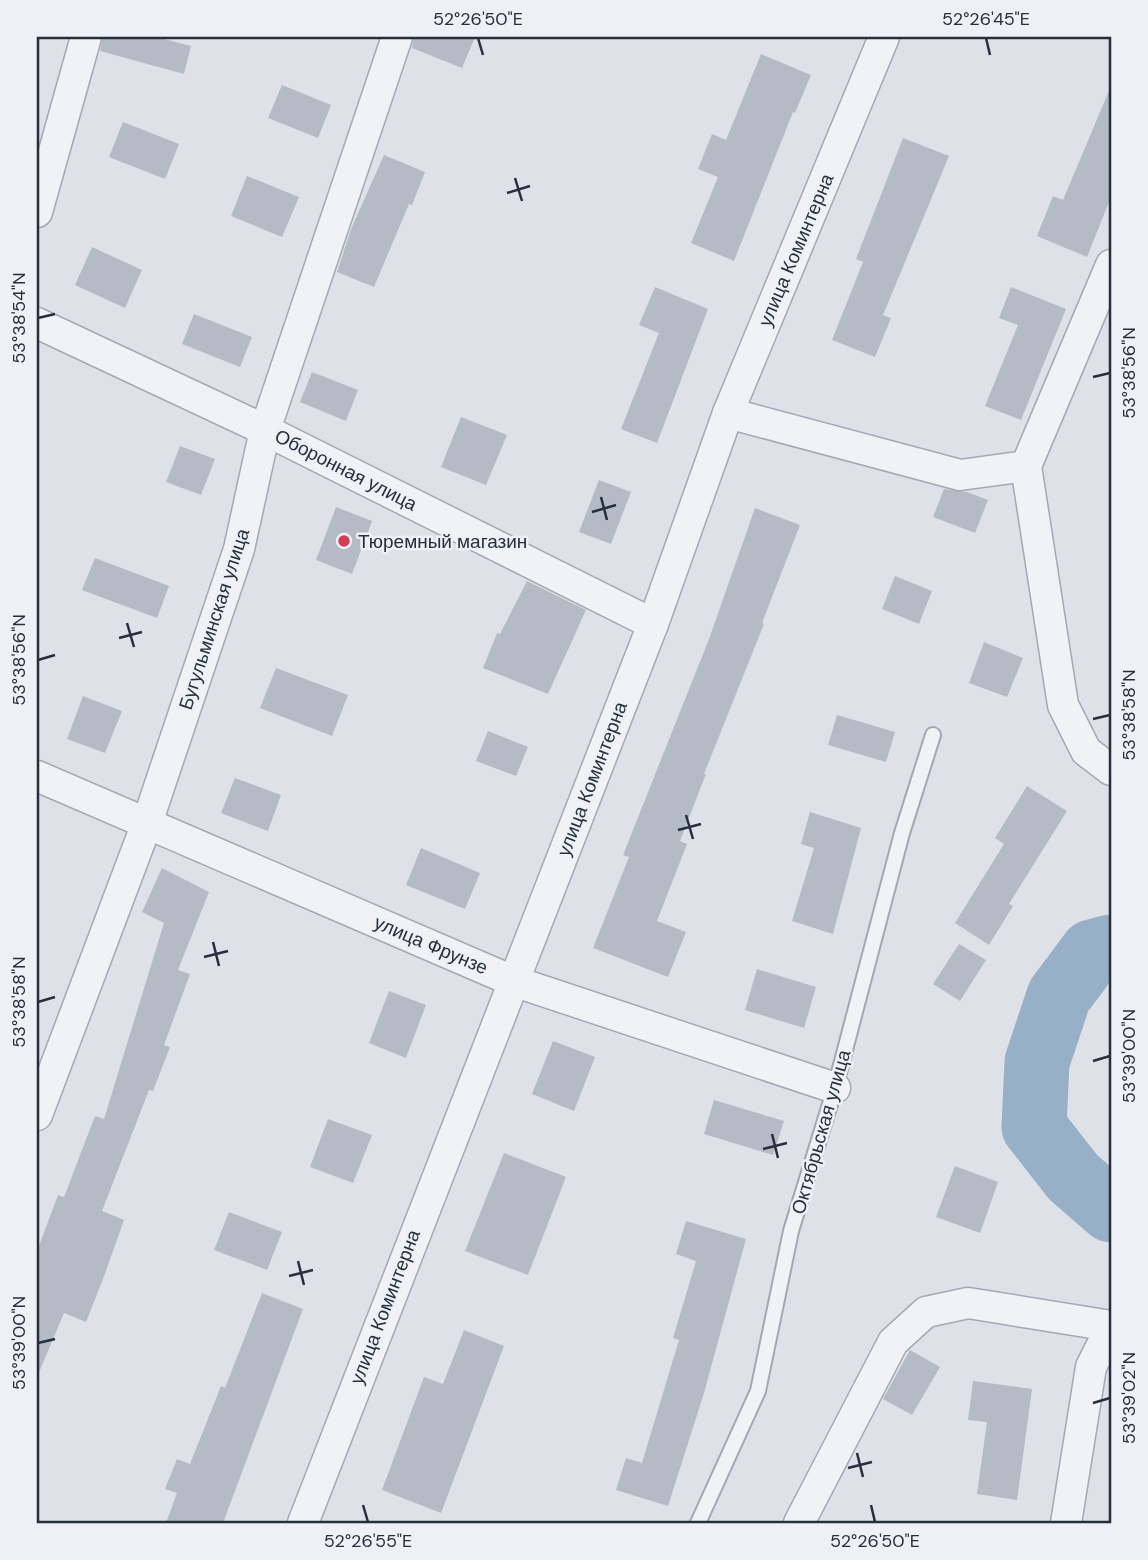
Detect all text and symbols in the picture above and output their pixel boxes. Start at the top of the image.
text: 52°26'50"E [433,7,523,31]
text: 52°26'45"E [942,7,1030,31]
street label: улица Коминтерна [752,169,840,330]
text: 53°38'54"N [7,272,31,364]
text: 53°38'56"N [1117,327,1141,419]
street label: Оборонная улица [271,423,422,517]
street label: Бугульминская улица [173,525,255,713]
place label: Тюремный магазин [358,529,527,554]
marker: Тюремный магазин [336,533,352,549]
text: 53°38'56"N [7,614,31,706]
text: 53°38'58"N [1117,669,1141,761]
street label: улица Коминтерна [551,698,633,860]
street label: улица Фрунзе [370,910,492,980]
text: 53°38'58"N [7,956,31,1048]
text: 53°39'00"N [1117,1009,1141,1103]
street label: Октябрьская улица [786,1046,857,1217]
street label: улица Коминтерна [344,1226,426,1388]
text: 53°39'00"N [7,1296,31,1390]
text: 53°39'02"N [1117,1352,1141,1444]
text: 52°26'55"E [324,1529,412,1553]
text: 52°26'50"E [830,1529,920,1553]

